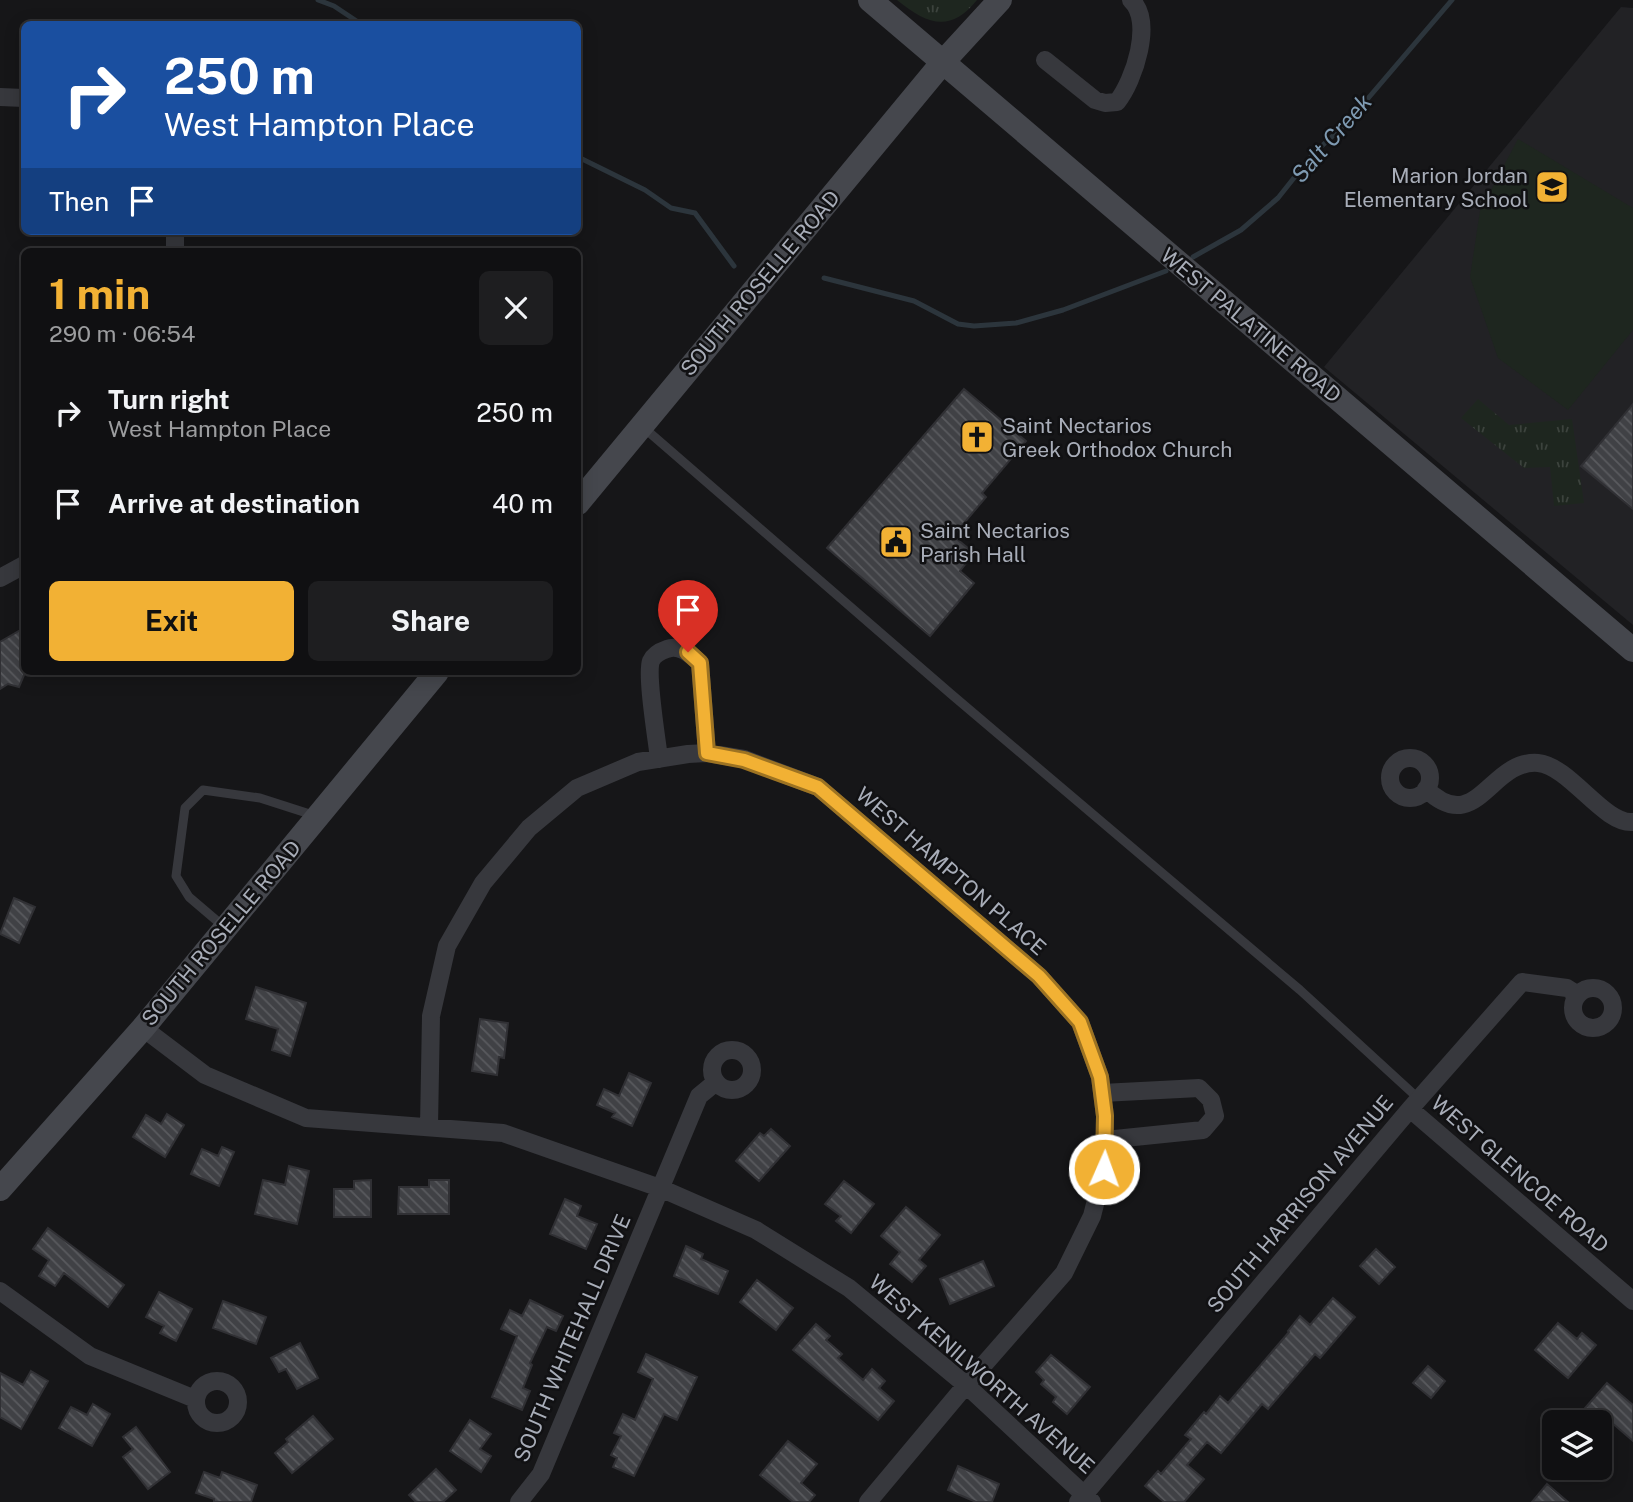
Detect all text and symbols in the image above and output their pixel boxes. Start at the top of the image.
text: 250 m [164,47,315,105]
icon: right [49,49,140,140]
water label: Salt Creek [1285,88,1377,188]
text: West Hampton Place [164,106,475,143]
place label: Marion Jordan Elementary School [1344,163,1528,212]
school or university icon: Marion Jordan Elementary School [1533,168,1571,206]
icon: arrive [123,182,161,220]
street label: SOUTH ROSELLE ROAD [675,185,845,381]
text: Then [49,186,109,217]
street label: WEST PALATINE ROAD [1156,242,1346,408]
text: 1 min [49,269,150,318]
button: close [479,271,553,345]
text: 290 m · 06:54 [49,320,195,347]
text: Turn right [108,384,230,415]
icon: right [49,394,87,432]
text: 250 m [476,397,553,428]
place label: Saint Nectarios Greek Orthodox Church [1002,413,1232,462]
text: West Hampton Place [108,415,331,442]
church icon: Saint Nectarios Greek Orthodox Church [958,418,996,456]
icon: arrive [49,485,87,523]
text: Arrive at destination [108,488,360,519]
text: 40 m [492,488,553,519]
place label: Saint Nectarios Parish Hall [920,518,1070,567]
public building icon: Saint Nectarios Parish Hall [877,523,915,561]
pin [658,580,718,652]
button: Exit [49,581,294,661]
button: Share [308,581,553,661]
icon: arrive [669,591,707,629]
street label: WEST HAMPTON PLACE [851,782,1051,960]
street label: SOUTH ROSELLE ROAD [136,835,306,1031]
street label: SOUTH HARRISON AVENUE [1202,1090,1398,1318]
street label: WEST GLENCOE ROAD [1426,1090,1614,1258]
position arrow [1067,1132,1141,1206]
street label: SOUTH WHITEHALL DRIVE [508,1210,636,1466]
street label: WEST KENILWORTH AVENUE [864,1269,1100,1479]
map controls [1542,1410,1612,1480]
button: layers [1542,1410,1612,1480]

